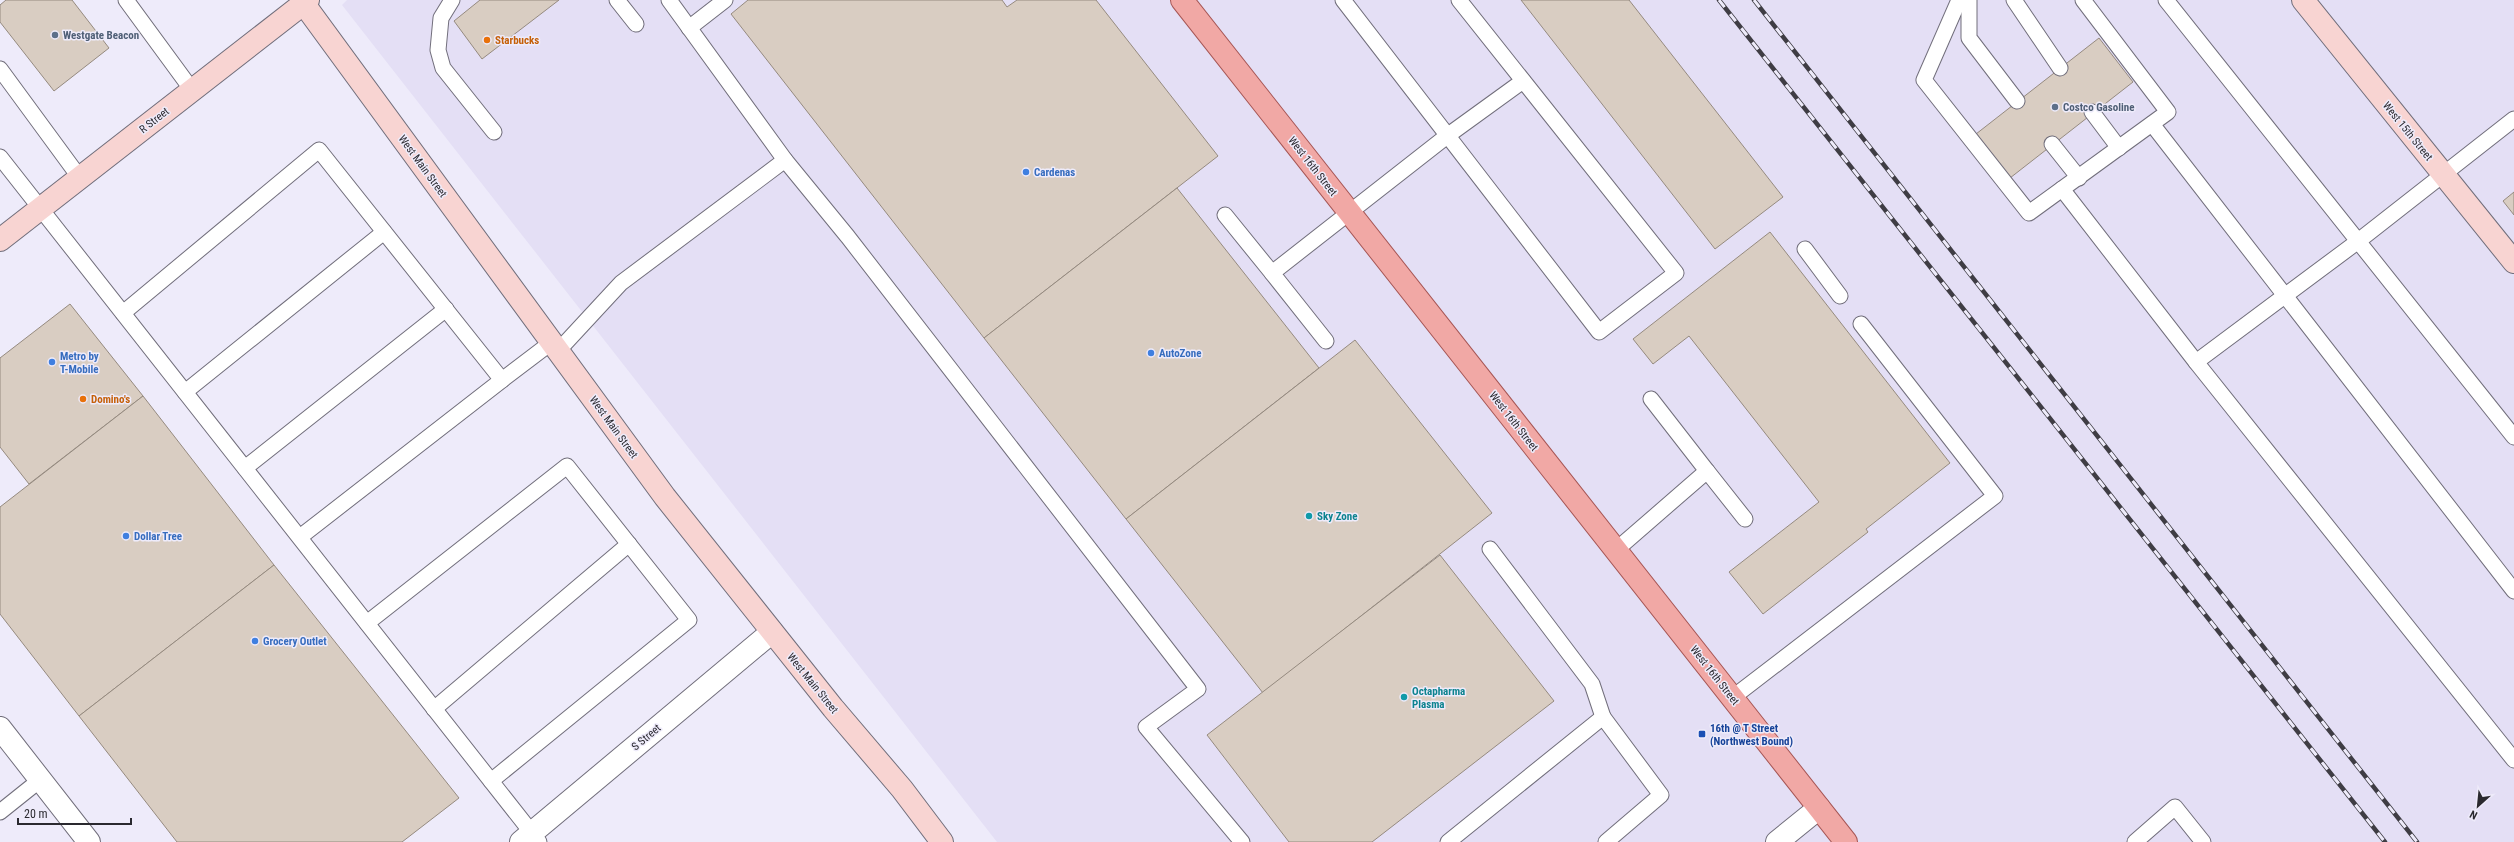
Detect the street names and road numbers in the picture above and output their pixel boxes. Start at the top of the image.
street label: West 15th Street [2380,99,2435,163]
street label: R Street [137,105,172,136]
street label: West Main Street [396,133,450,200]
street label: West 16th Street [1285,134,1340,199]
street label: West 16th Street [1486,389,1541,454]
street label: West Main Street [587,394,641,461]
street label: West 16th Street [1687,643,1742,708]
street label: West Main Street [784,651,841,716]
street label: S Street [629,721,664,753]

